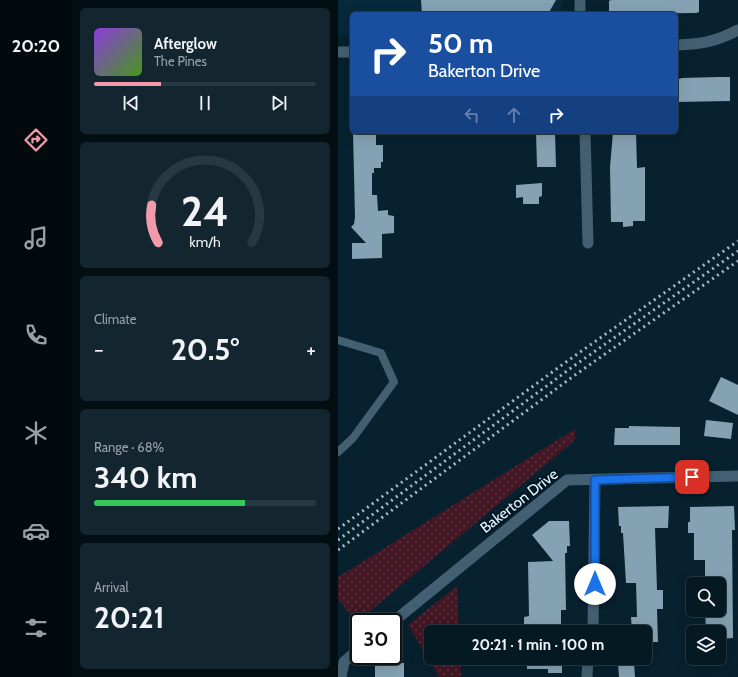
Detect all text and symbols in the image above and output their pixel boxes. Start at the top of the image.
text: 50 m [428,26,493,60]
icon: right [362,28,414,80]
text: 20:20 [12,35,60,57]
text: Afterglow [154,35,217,53]
text: The Pines [154,53,207,69]
text: Bakerton Drive [428,60,540,82]
icon: previous [120,92,142,114]
icon: pause [194,92,216,114]
icon: next [268,92,290,114]
icon: left [461,104,483,126]
icon: ahead [503,104,525,126]
icon: right [545,104,567,126]
icon: directions [22,126,50,154]
text: 24 [181,185,229,235]
icon: music [22,224,50,252]
text: km/h [189,232,221,250]
text: Climate [94,311,136,327]
icon: phone [22,321,50,349]
text: 20.5° [171,331,239,368]
text: − [94,336,104,363]
text: + [306,336,316,363]
icon: climate [22,419,50,447]
text: Range · 68% [94,439,164,455]
text: 340 km [94,459,197,496]
pin [675,460,709,494]
street label: Bakerton Drive [477,465,562,537]
icon: arrive [681,466,703,488]
icon: car [22,517,50,545]
position arrow [574,563,616,605]
map controls [686,577,726,665]
button: search [686,577,726,617]
text: Arrival [94,579,129,595]
text: 20:21 [94,599,165,636]
speed limit sign: 30 [350,613,402,665]
icon: filters [22,614,50,642]
button: layers [686,625,726,665]
text: 20:21 · 1 min · 100 m [472,636,604,654]

